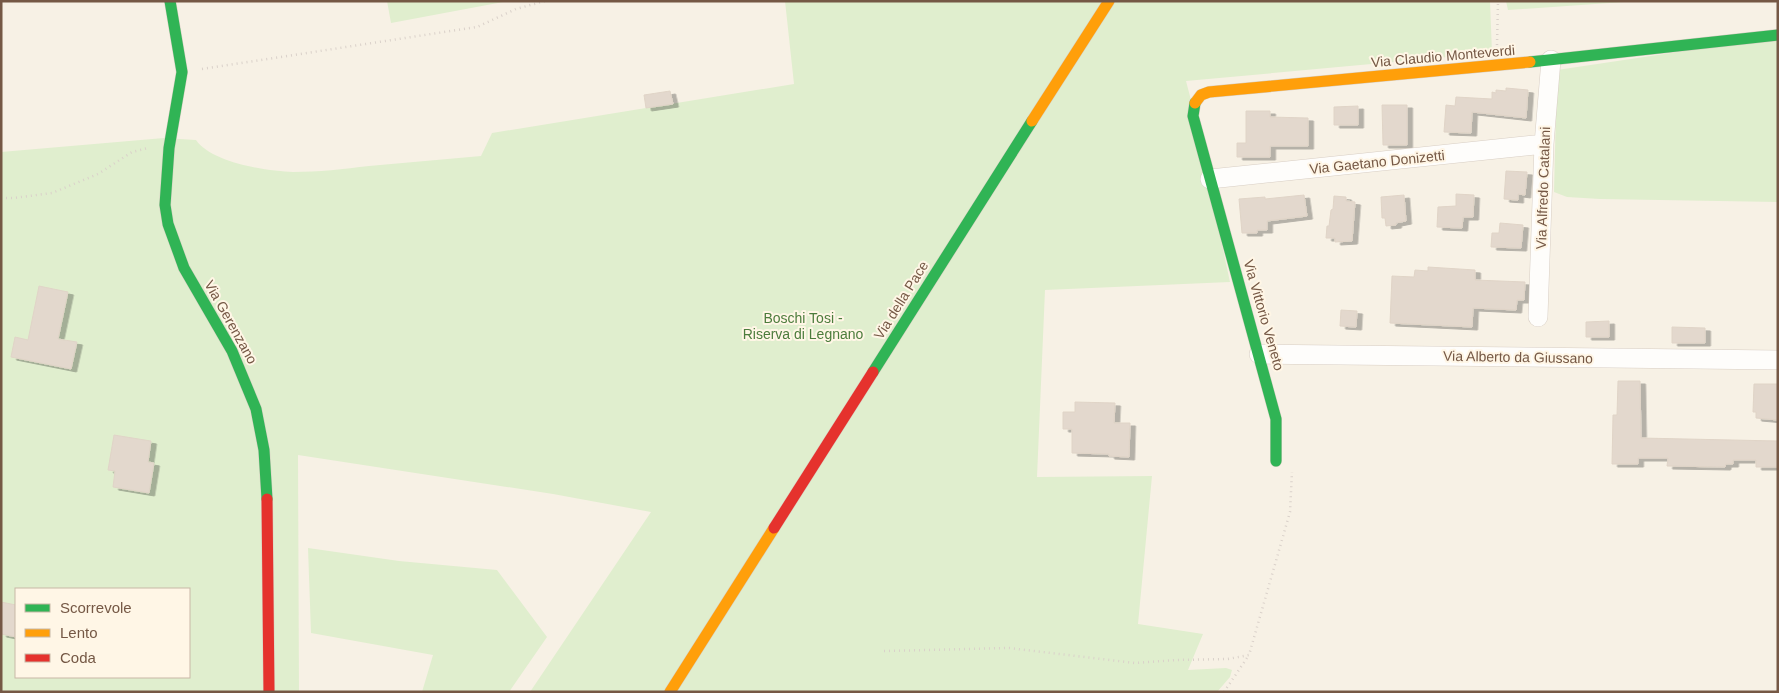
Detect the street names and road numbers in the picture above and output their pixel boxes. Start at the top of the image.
street label: Via Claudio Monteverdi [1370,42,1516,70]
street label: Via Alfredo Catalani [1533,126,1553,250]
street label: Via Gaetano Donizetti [1309,147,1445,177]
street label: Via della Pace [871,258,932,342]
street label: Via Vittorio Veneto [1241,258,1288,373]
street label: Via Gerenzano [201,277,261,367]
street label: Via Alberto da Giussano [1443,348,1593,366]

